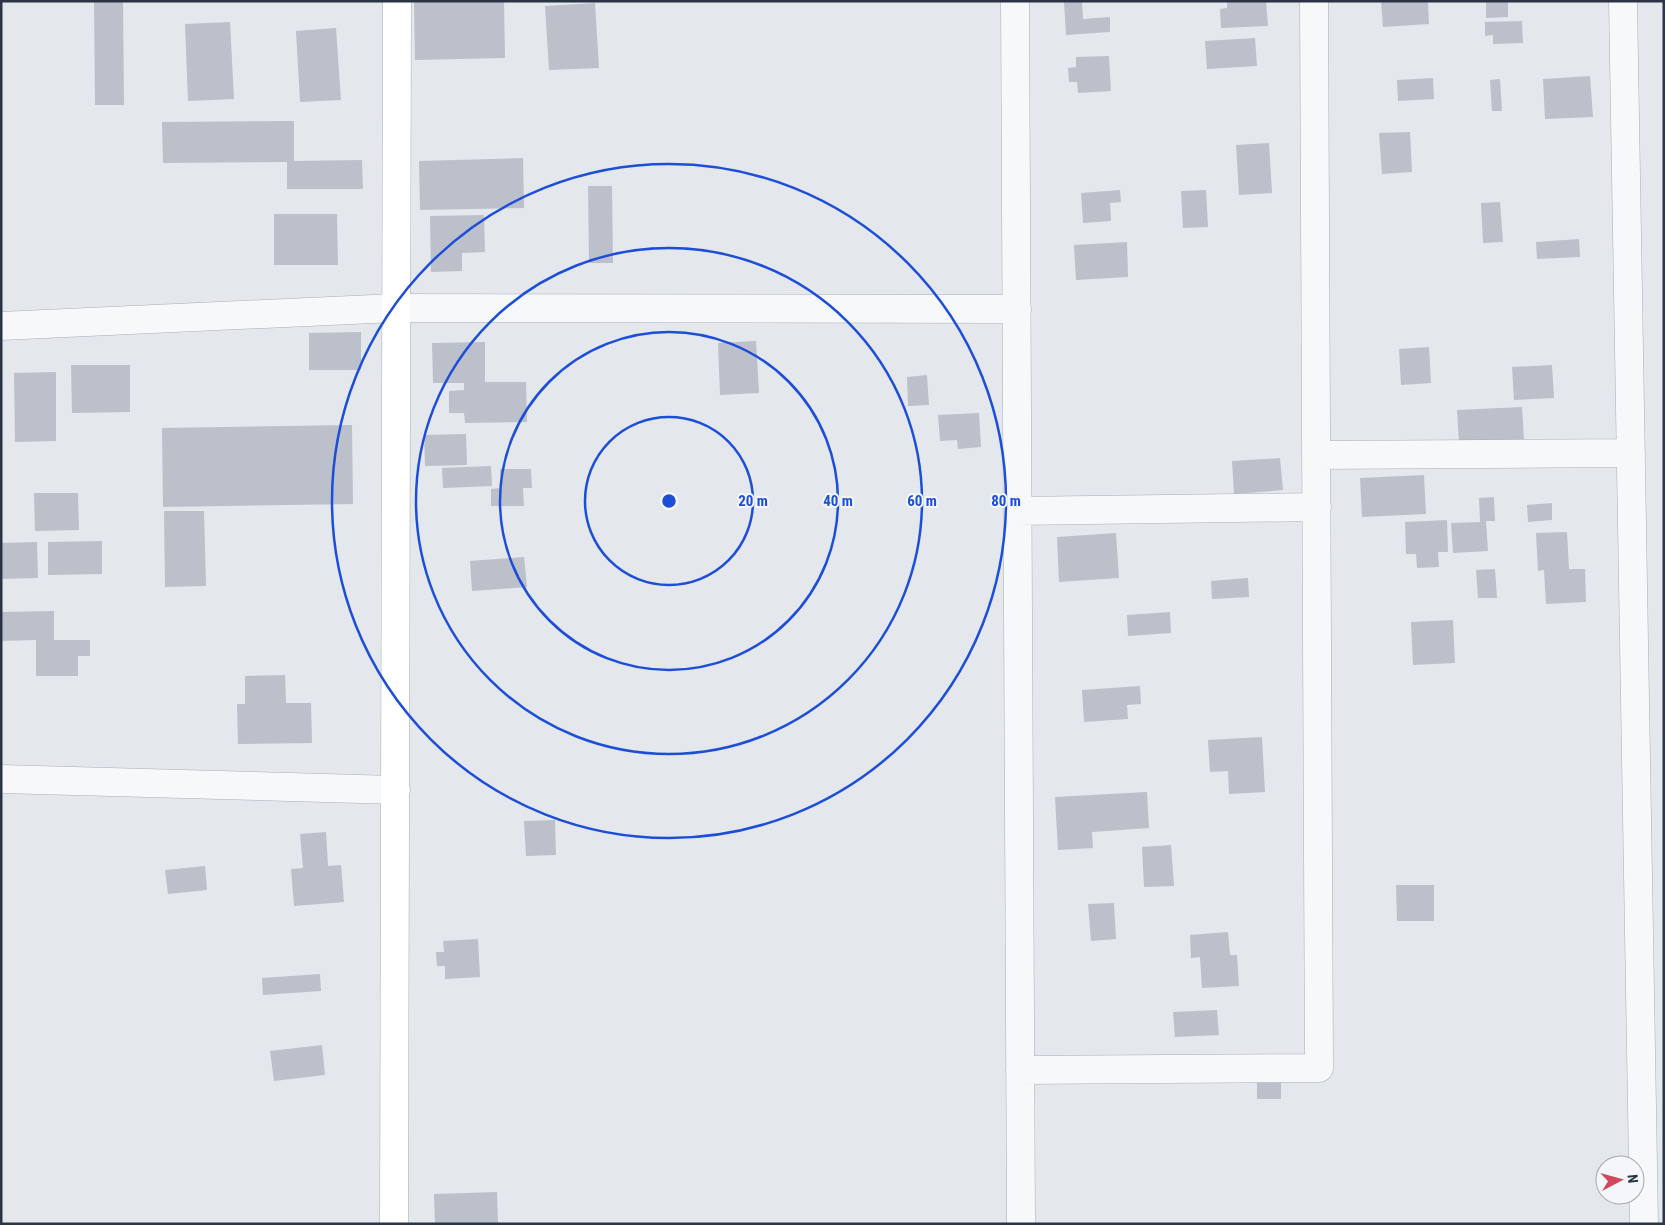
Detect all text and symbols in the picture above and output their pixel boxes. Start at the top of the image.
centre of rings [660,492,678,510]
text: 20 m [738,492,768,510]
text: 40 m [823,492,853,510]
text: 60 m [907,492,937,510]
text: 80 m [991,492,1021,510]
north arrow [1595,1155,1645,1205]
text: N [1625,1174,1641,1184]

